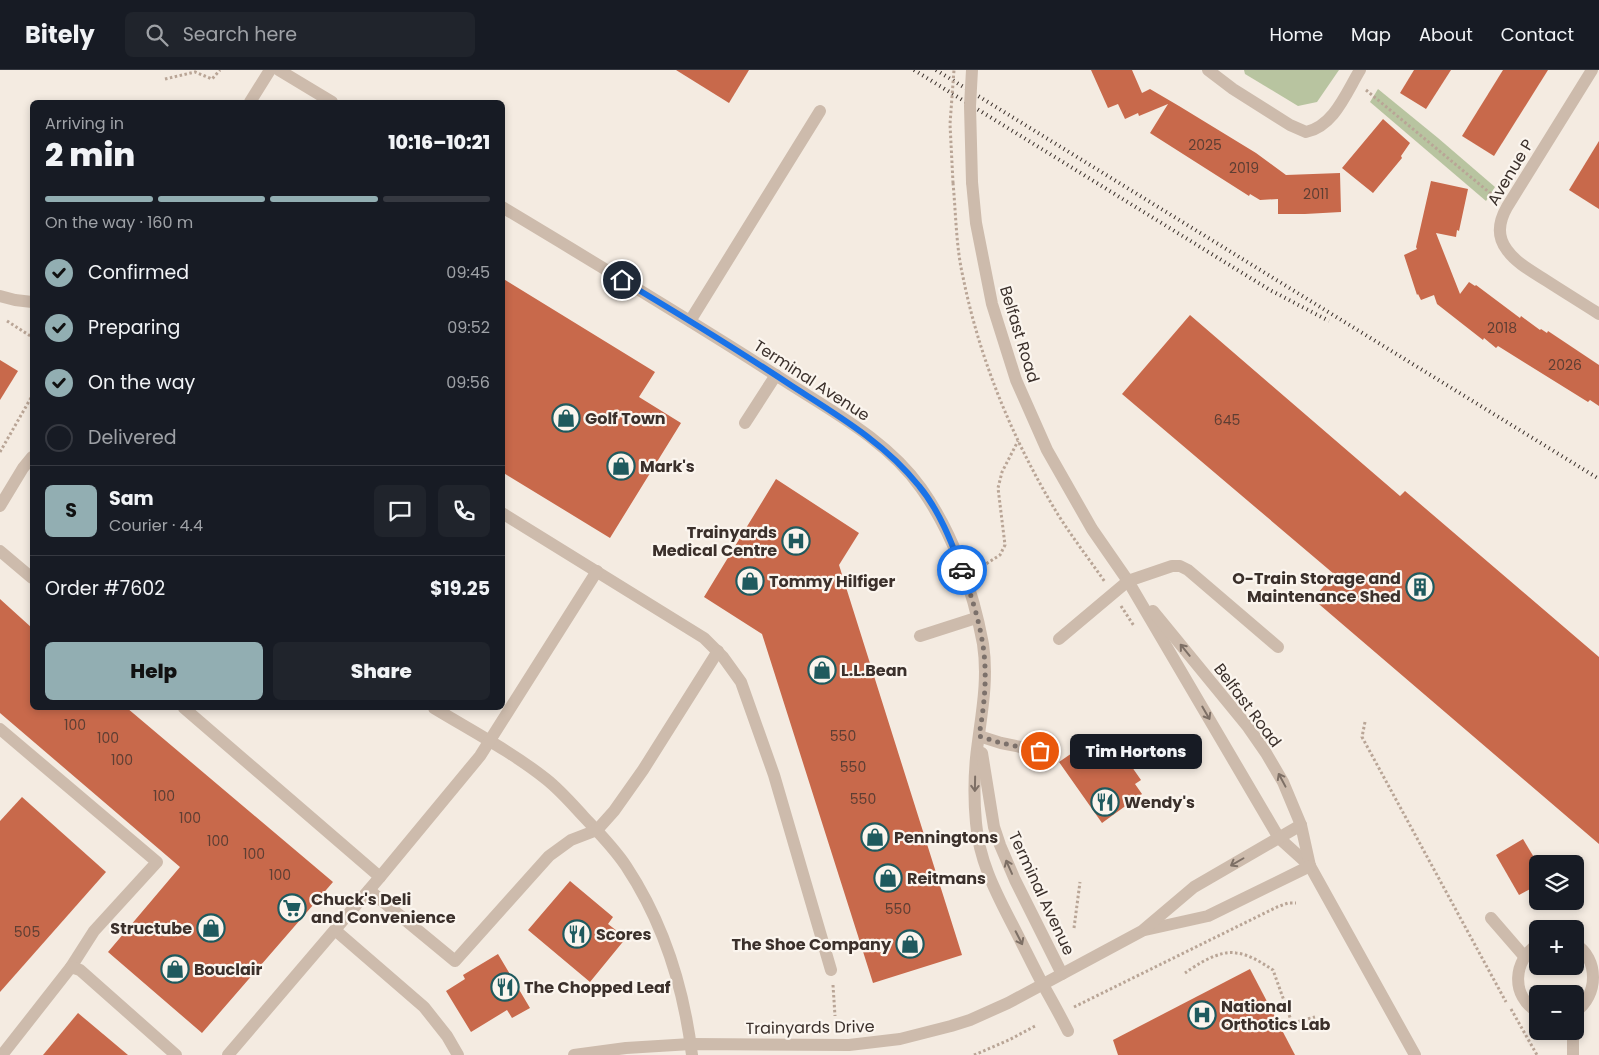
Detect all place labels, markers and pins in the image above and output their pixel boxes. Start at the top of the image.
pin [601,259,643,301]
shop icon: Golf Town [551,403,581,433]
place label: Golf Town [585,407,666,430]
shop icon: Mark's [606,451,636,481]
place label: Mark's [640,455,695,478]
place label: Trainyards Medical Centre [652,521,777,562]
hospital icon: Trainyards Medical Centre [781,526,811,556]
shop icon: Tommy Hilfiger [735,566,765,596]
place label: O-Train Storage and Maintenance Shed [1232,567,1401,608]
place label: Tommy Hilfiger [769,570,895,593]
building icon: O-Train Storage and Maintenance Shed [1405,572,1435,602]
shop icon: L.L.Bean [807,655,837,685]
place label: L.L.Bean [841,659,907,682]
pin [1019,730,1061,772]
callout: Tim Hortons [1070,734,1202,768]
restaurant icon: Wendy's [1090,787,1120,817]
place label: Wendy's [1124,791,1195,814]
shop icon: Penningtons [860,822,890,852]
place label: Penningtons [894,826,998,849]
shop icon: Reitmans [873,863,903,893]
place label: Reitmans [907,867,986,890]
place label: Chuck's Deli and Convenience [311,888,456,929]
supermarket icon: Chuck's Deli and Convenience [277,893,307,923]
shop icon: Structube [196,913,226,943]
place label: Structube [110,917,192,940]
restaurant icon: Scores [562,919,592,949]
place label: Scores [596,923,651,946]
shop icon: The Shoe Company [895,929,925,959]
place label: The Shoe Company [731,933,892,956]
shop icon: Bouclair [160,954,190,984]
place label: Bouclair [194,958,263,981]
restaurant icon: The Chopped Leaf [490,972,520,1002]
place label: The Chopped Leaf [524,976,671,999]
place label: National Orthotics Lab [1221,995,1331,1036]
hospital icon: National Orthotics Lab [1187,1000,1217,1030]

